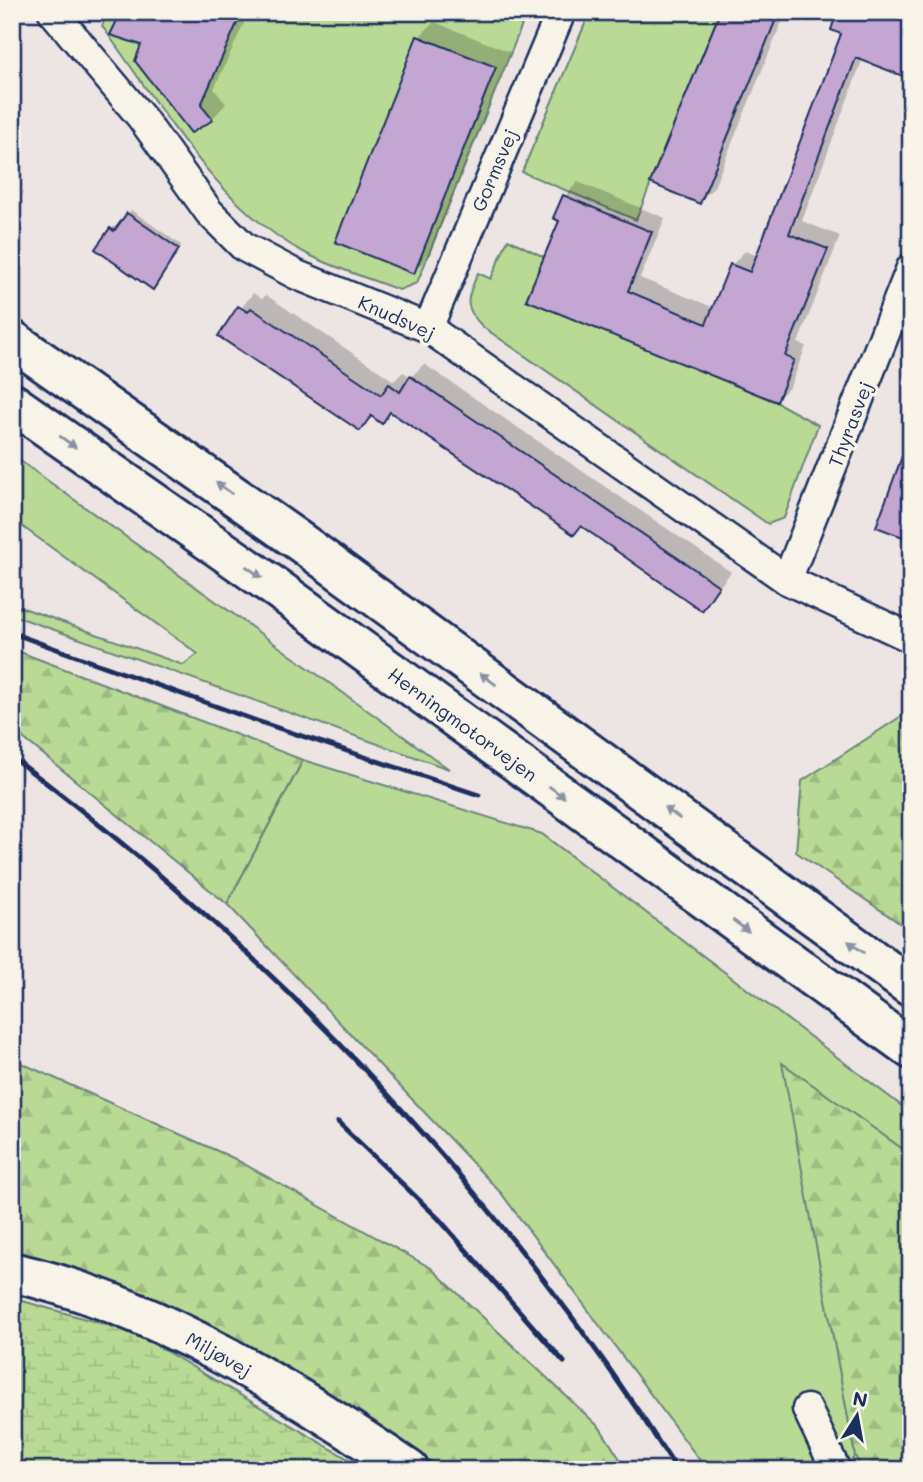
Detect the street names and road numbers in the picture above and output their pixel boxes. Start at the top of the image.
street label: Gormsvej [465,125,523,215]
street label: Knudsvej [354,289,440,345]
street label: Thyrasvej [822,377,878,471]
street label: Herningmotorvejen [383,661,543,787]
street label: Miljøvej [182,1326,256,1382]

